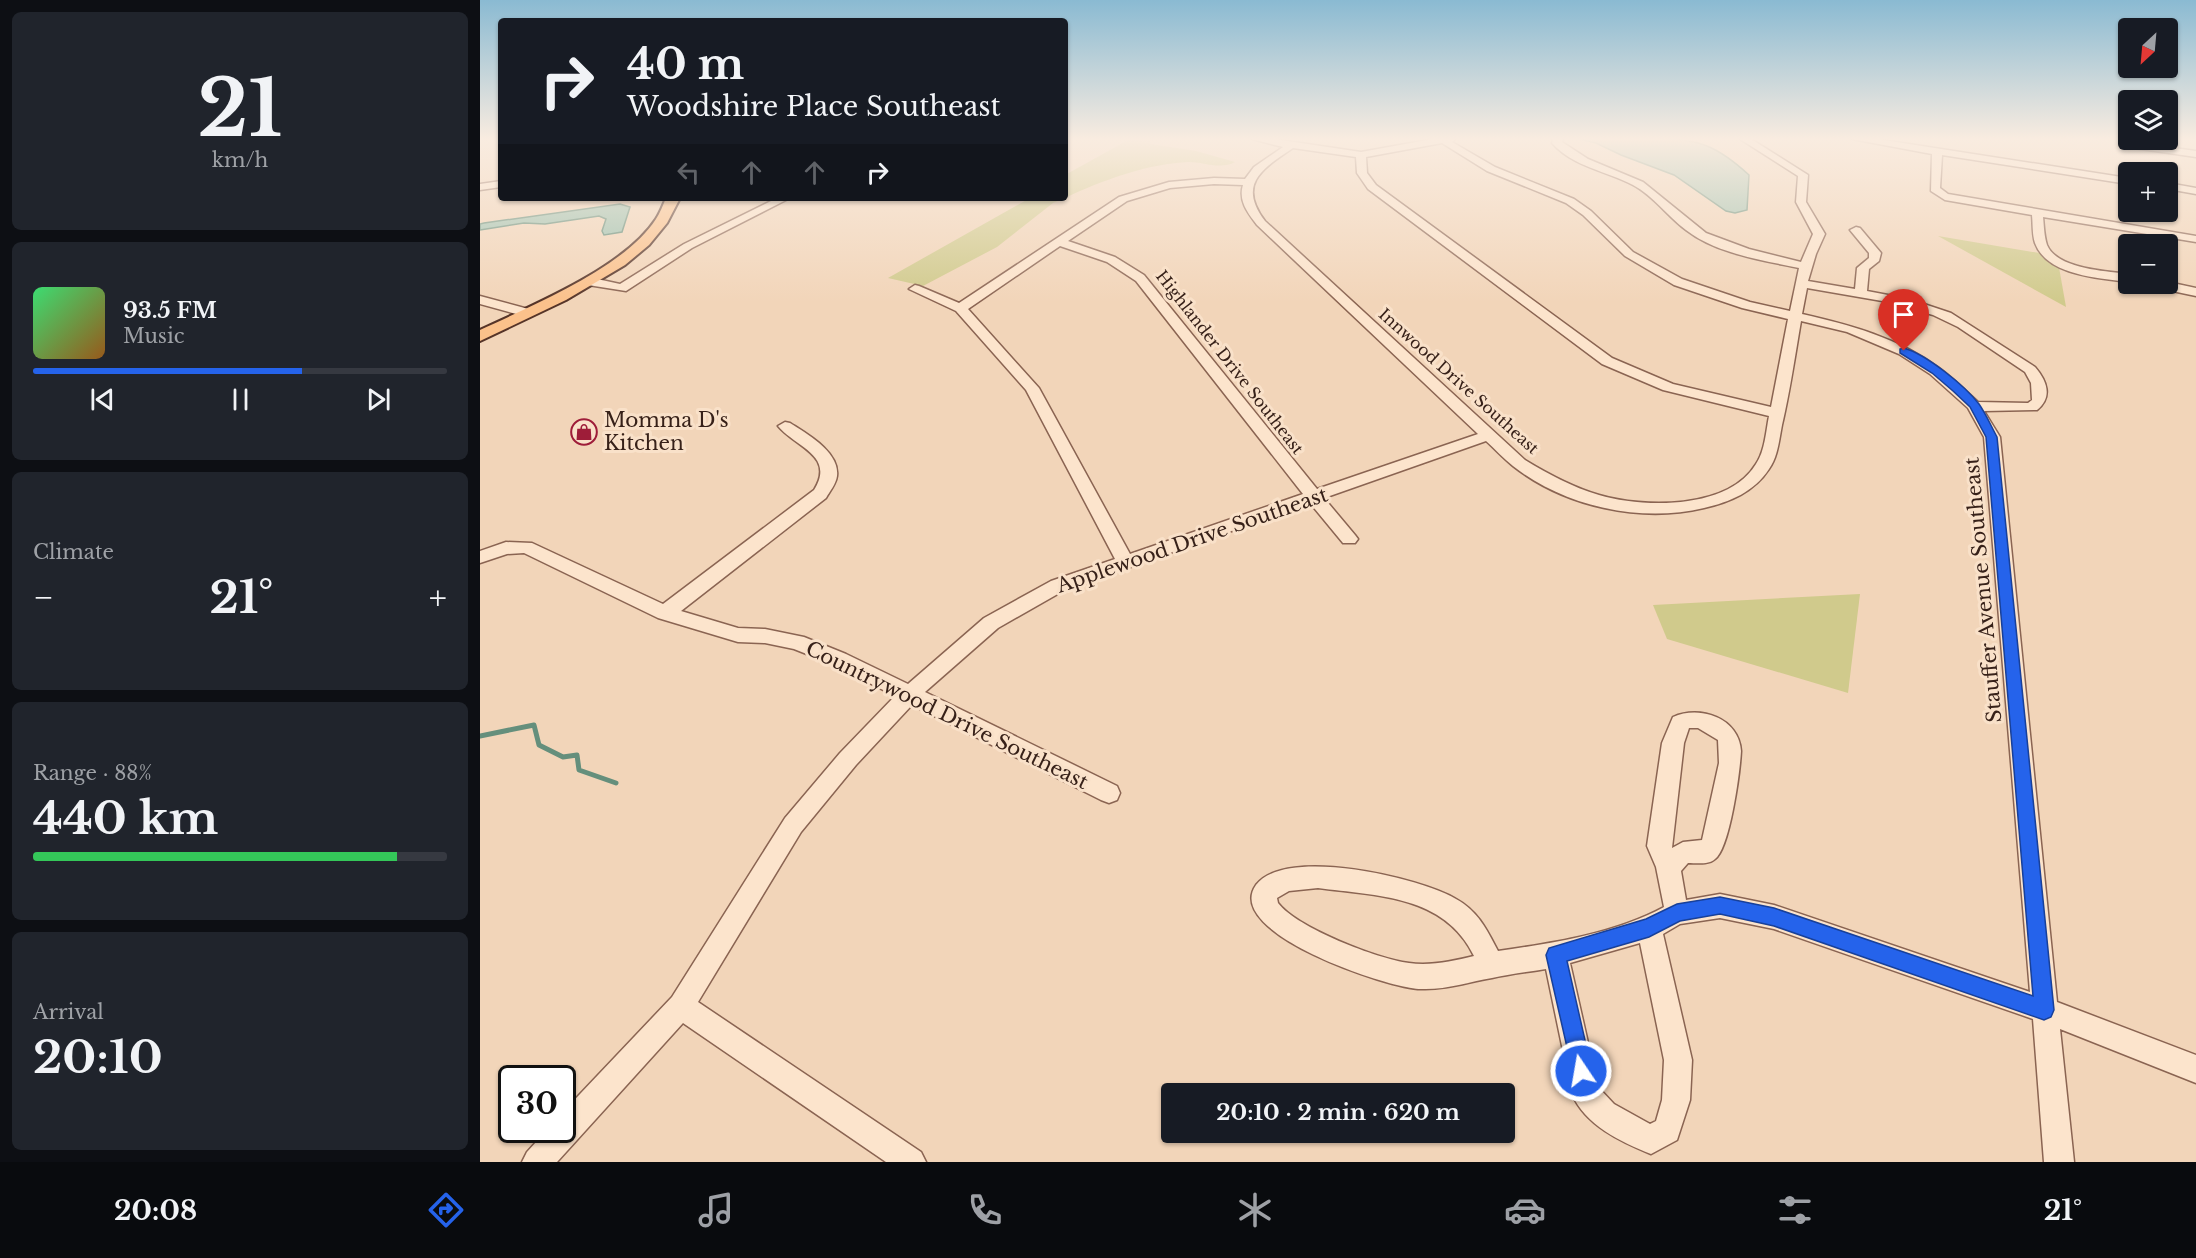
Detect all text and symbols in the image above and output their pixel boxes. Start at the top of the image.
north arrow [2118,18,2178,78]
map controls [2118,18,2178,294]
text: 40 m [627,38,744,90]
icon: right [528,42,606,120]
text: 21 [198,60,282,157]
text: Woodshire Place Southeast [627,90,1001,123]
button: layers [2118,90,2178,150]
text: km/h [212,148,268,172]
icon: left [672,156,705,189]
icon: ahead [735,156,768,189]
icon: ahead [798,156,831,189]
icon: right [861,156,894,189]
button: + [2118,162,2178,222]
button: − [2118,234,2178,294]
street label: Highlander Drive Southeast [1152,266,1308,458]
pin [1878,289,1929,351]
text: 93.5 FM [123,297,217,324]
icon: arrive [1887,298,1920,331]
street label: Innwood Drive Southeast [1375,304,1543,458]
text: Music [123,324,184,348]
icon: previous [86,383,119,416]
icon: pause [224,383,257,416]
icon: next [362,383,395,416]
place label: Momma D's Kitchen [604,408,729,455]
shop icon: Momma D's Kitchen [569,417,599,447]
street label: Stauffer Avenue Southeast [1959,456,2007,724]
street label: Applewood Drive Southeast [1052,482,1331,598]
text: Climate [33,540,114,564]
text: 21° [209,569,273,625]
text: − [33,577,54,618]
text: + [429,577,447,618]
street label: Countrywood Drive Southeast [802,636,1092,794]
text: Range · 88% [33,761,152,785]
text: 440 km [33,790,218,846]
text: Arrival [33,1000,104,1024]
text: 20:10 [33,1029,163,1085]
position arrow [1549,1039,1613,1103]
speed limit sign: 30 [498,1065,576,1143]
text: 20:10 · 2 min · 620 m [1216,1099,1460,1126]
icon: directions [425,1189,467,1231]
icon: music [695,1189,737,1231]
icon: phone [964,1189,1006,1231]
icon: climate [1234,1189,1276,1231]
icon: car [1504,1189,1546,1231]
icon: filters [1774,1189,1816,1231]
text: 20:08 [114,1194,197,1227]
text: 21° [2044,1194,2082,1227]

